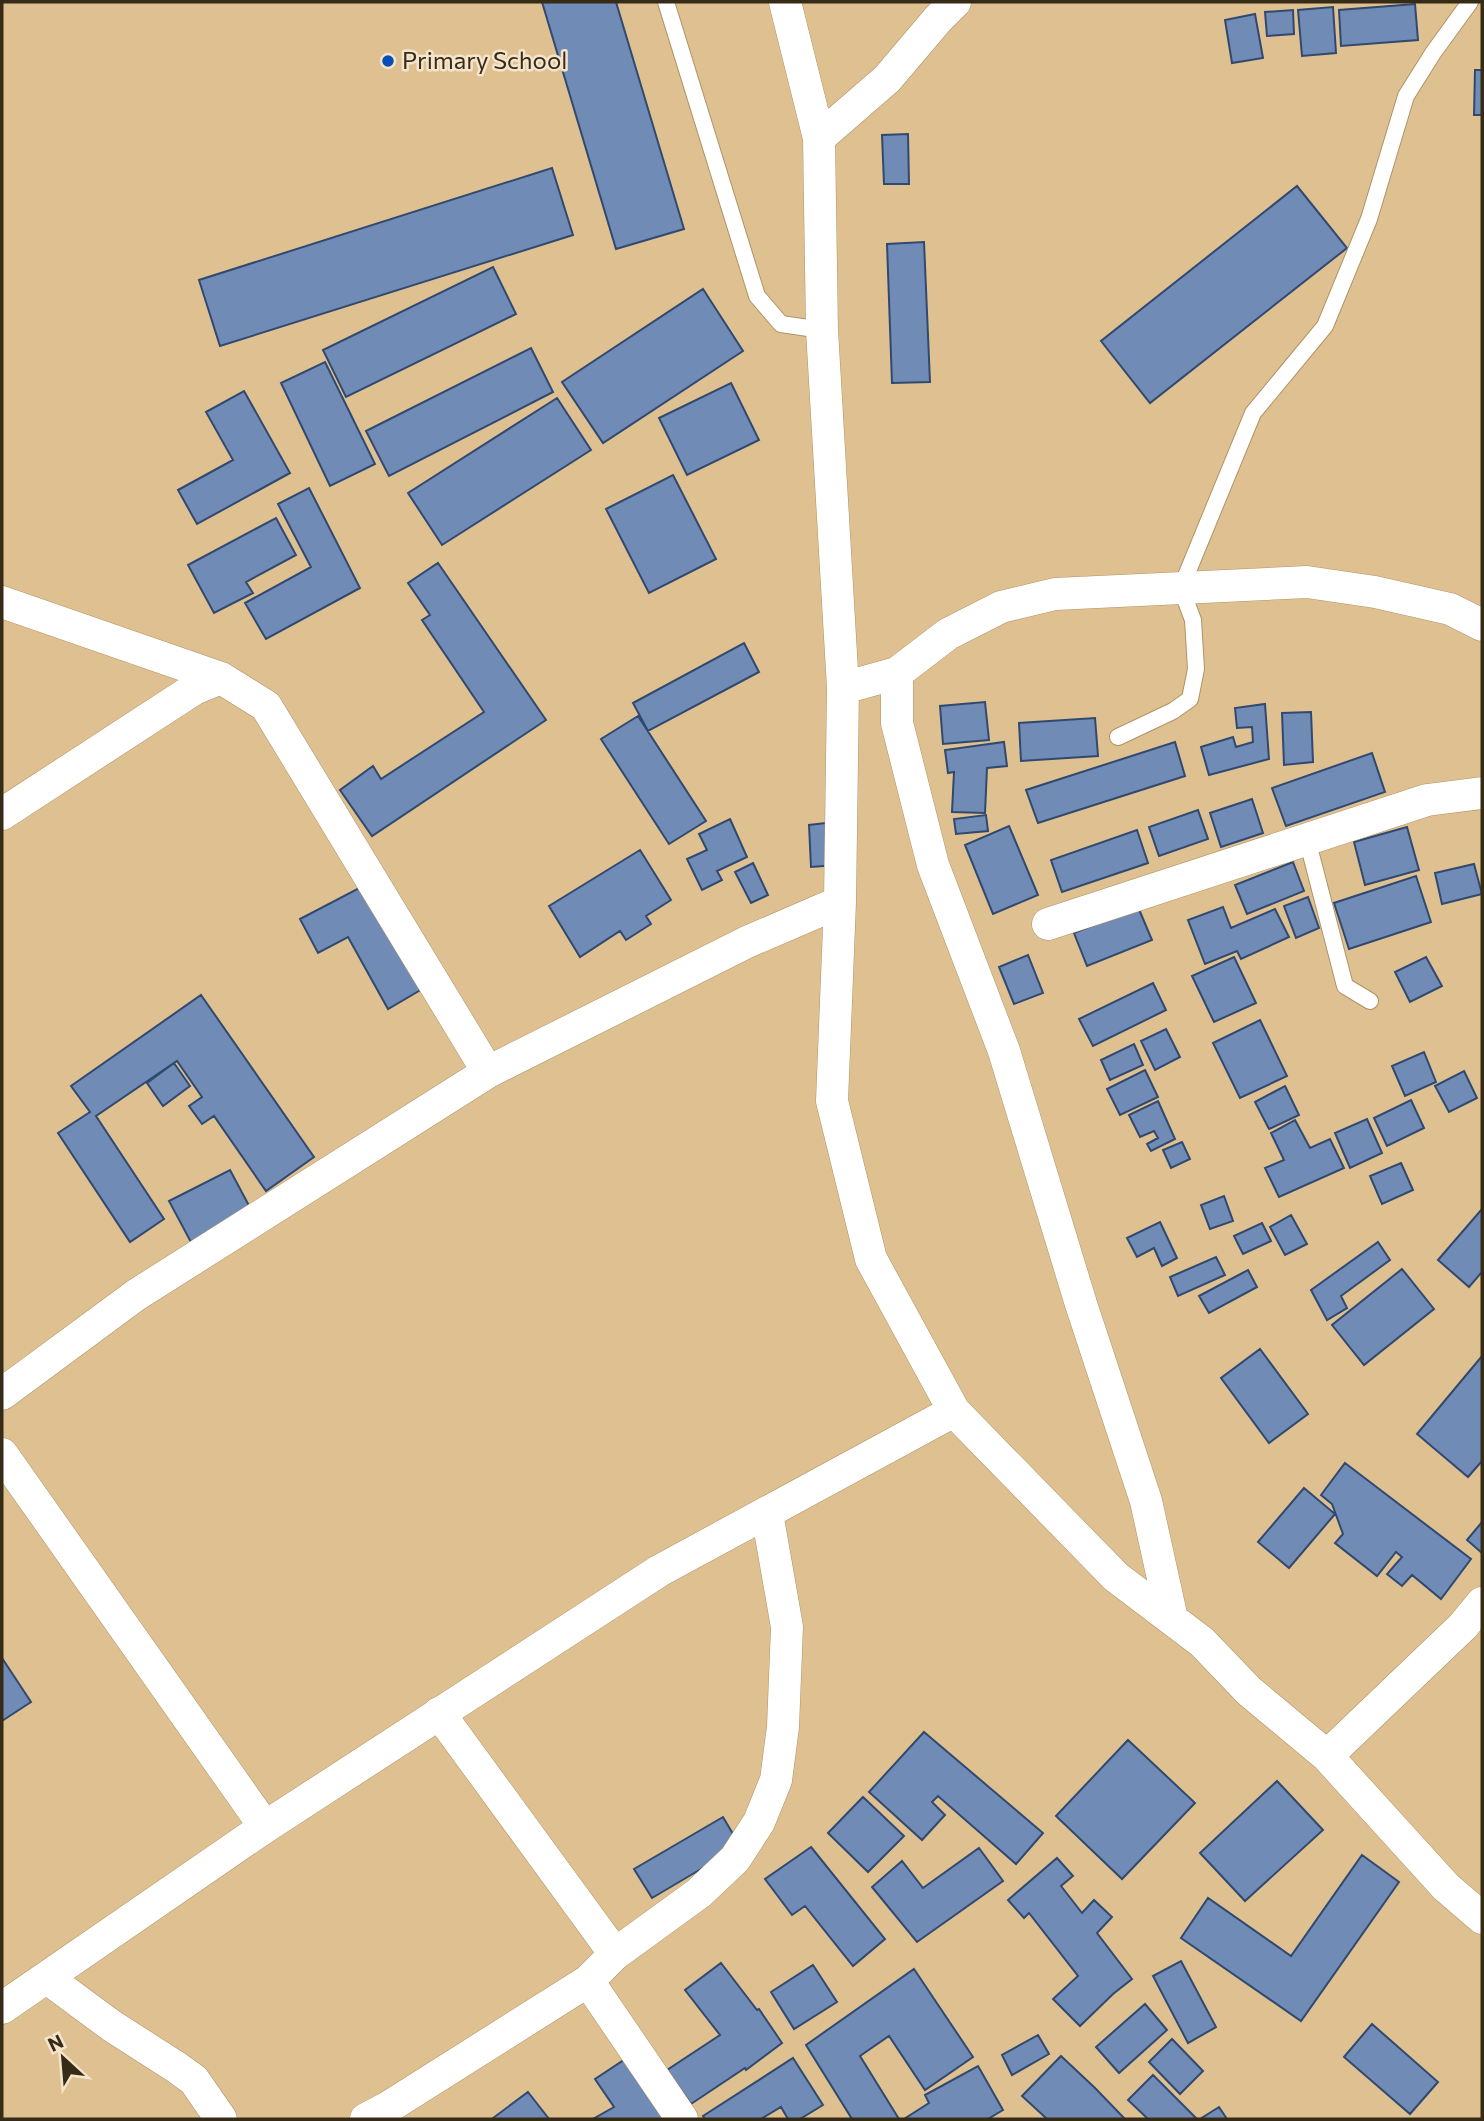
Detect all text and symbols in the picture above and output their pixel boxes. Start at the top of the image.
place label: Primary School [402,45,567,74]
marker: Primary School [380,53,396,69]
north arrow [28,2023,98,2093]
text: N [44,2029,67,2056]

